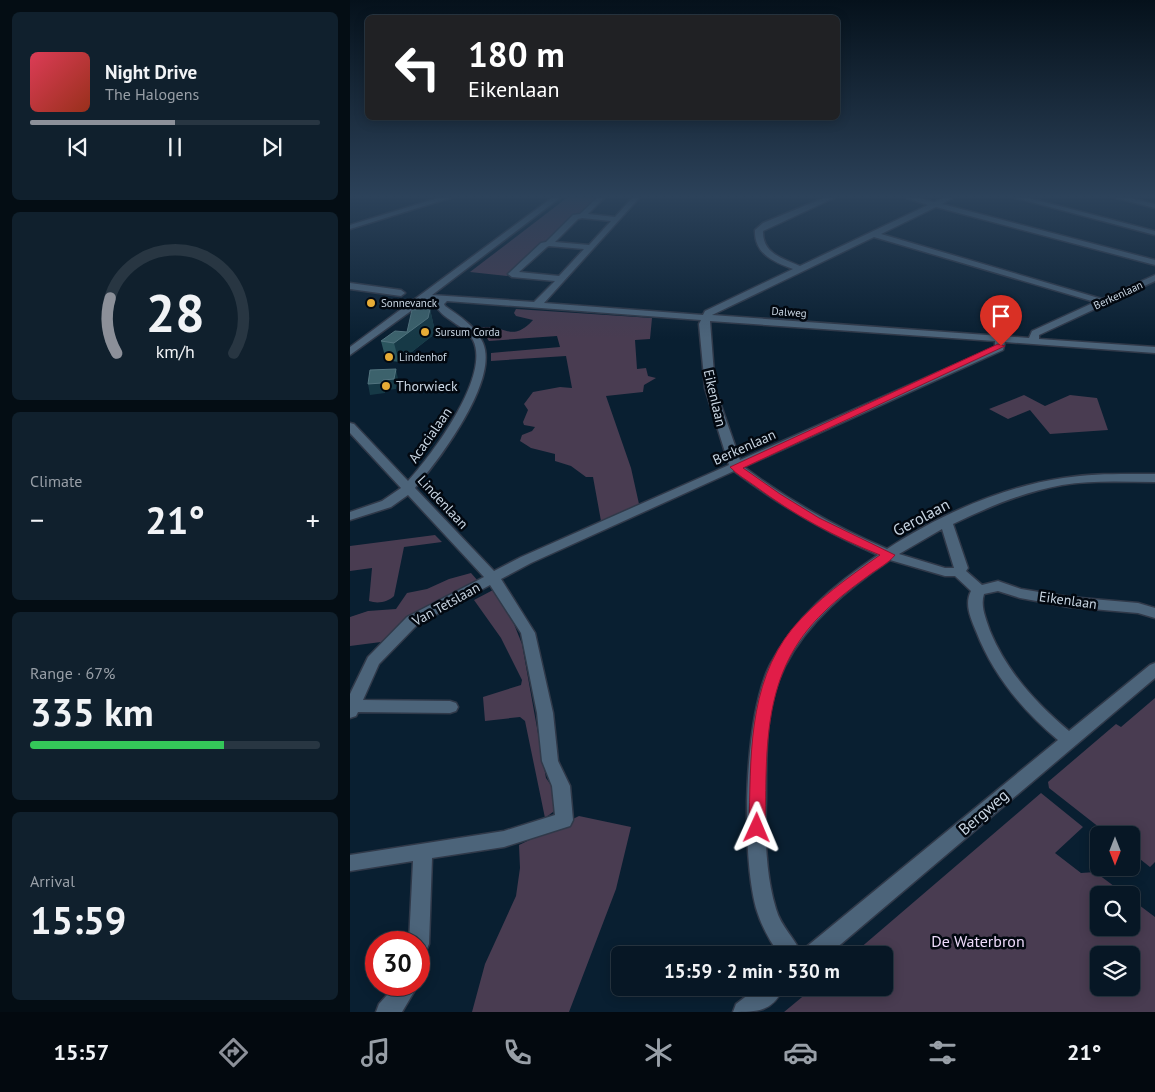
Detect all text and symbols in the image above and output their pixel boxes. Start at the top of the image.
text: 180 m [468,31,565,77]
icon: left [385,35,450,100]
text: Night Drive [105,60,197,84]
text: Eikenlaan [468,75,559,103]
text: The Halogens [105,84,199,104]
icon: previous [64,133,92,161]
icon: pause [161,133,189,161]
icon: next [258,133,286,161]
street label: Berkenlaan [1091,278,1145,312]
text: 28 [146,279,204,346]
pin [980,295,1022,346]
place label: Sonnevanck [381,296,438,310]
marker: Sonnevanck [365,297,377,309]
icon: arrive [987,302,1015,330]
street label: Dalweg [771,304,807,320]
place label: Sursum Corda [435,325,500,339]
marker: Sursum Corda [419,326,431,338]
text: km/h [155,340,195,363]
place label: Lindenhof [399,350,447,364]
marker: Lindenhof [383,351,395,363]
street label: Eikenlaan [700,368,730,428]
place label: Thorwieck [396,377,458,395]
marker: Thorwieck [380,380,392,392]
street label: Acacialaan [404,404,456,466]
street label: Berkenlaan [710,425,778,469]
text: Climate [30,471,82,491]
street label: Lindenlaan [414,472,472,532]
street label: Gerolaan [889,494,953,540]
text: 21° [145,495,205,544]
text: − [30,501,44,538]
text: + [306,501,320,538]
street label: Van Tetslaan [408,578,483,630]
street label: Eikenlaan [1038,587,1098,613]
text: Range · 67% [30,663,115,683]
text: 335 km [30,687,154,736]
street label: Bergweg [954,785,1012,839]
position arrow [730,801,782,853]
north arrow [1090,826,1140,876]
map controls [1090,826,1140,996]
text: Arrival [30,871,75,891]
button: search [1090,886,1140,936]
text: 15:59 [30,895,126,944]
speed limit sign: 30 [365,931,430,996]
park label: De Waterbron [931,931,1025,951]
button: layers [1090,946,1140,996]
text: 15:59 · 2 min · 530 m [664,959,840,983]
icon: directions [216,1035,251,1070]
icon: music [358,1035,393,1070]
icon: phone [500,1035,535,1070]
icon: climate [641,1035,676,1070]
icon: car [783,1035,818,1070]
icon: filters [925,1035,960,1070]
text: 15:57 [53,1038,109,1066]
text: 21° [1067,1038,1101,1066]

